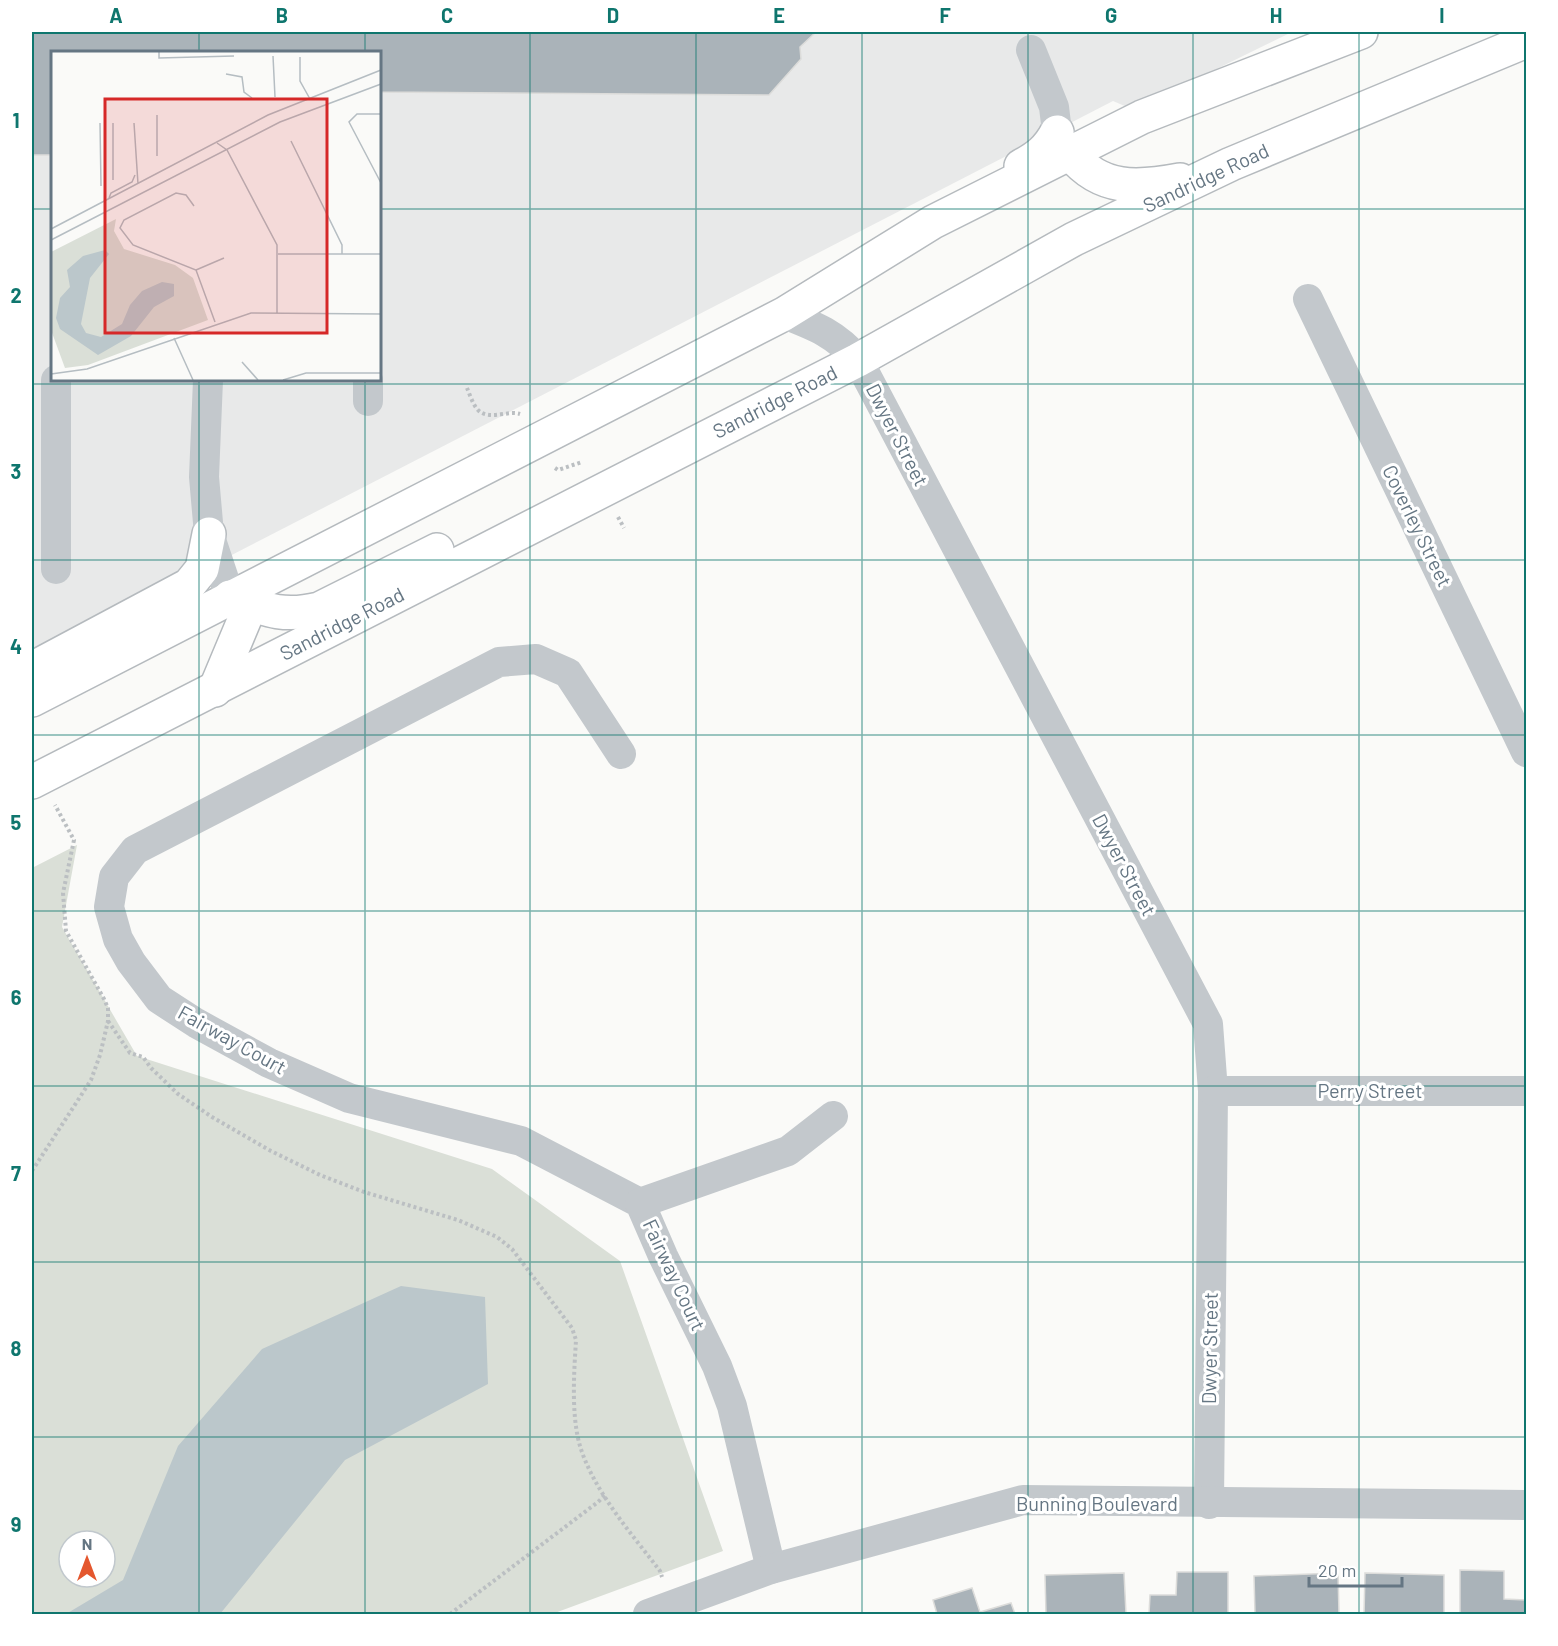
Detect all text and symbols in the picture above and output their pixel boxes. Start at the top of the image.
text: A [109,3,123,27]
text: B [276,3,288,27]
text: C [441,3,453,27]
text: D [607,3,619,27]
text: E [773,3,785,27]
text: F [939,3,951,27]
text: G [1105,3,1117,27]
text: H [1270,3,1282,27]
text: I [1439,3,1445,27]
inset map [51,51,381,381]
text: 1 [12,108,20,132]
street label: Sandridge Road [1139,137,1272,217]
text: 2 [10,283,22,307]
street label: Sandridge Road [708,359,841,443]
street label: Dwyer Street [862,379,934,490]
text: 3 [11,459,21,483]
street label: Coverley Street [1378,461,1458,590]
street label: Sandridge Road [275,581,408,665]
text: 4 [10,634,22,658]
street label: Dwyer Street [1088,809,1162,920]
text: 5 [11,810,22,834]
text: 6 [11,985,22,1009]
street label: Fairway Court [174,1000,291,1079]
street label: Perry Street [1317,1078,1423,1102]
text: 7 [11,1161,21,1185]
street label: Fairway Court [639,1215,711,1334]
street label: Dwyer Street [1196,1292,1222,1404]
text: 8 [11,1336,22,1360]
street label: Bunning Boulevard [1016,1491,1178,1515]
text: 9 [11,1512,21,1536]
north arrow [57,1529,117,1589]
text: N [82,1534,92,1553]
scale bar [1309,1550,1402,1588]
text: 20 m [1318,1559,1356,1581]

